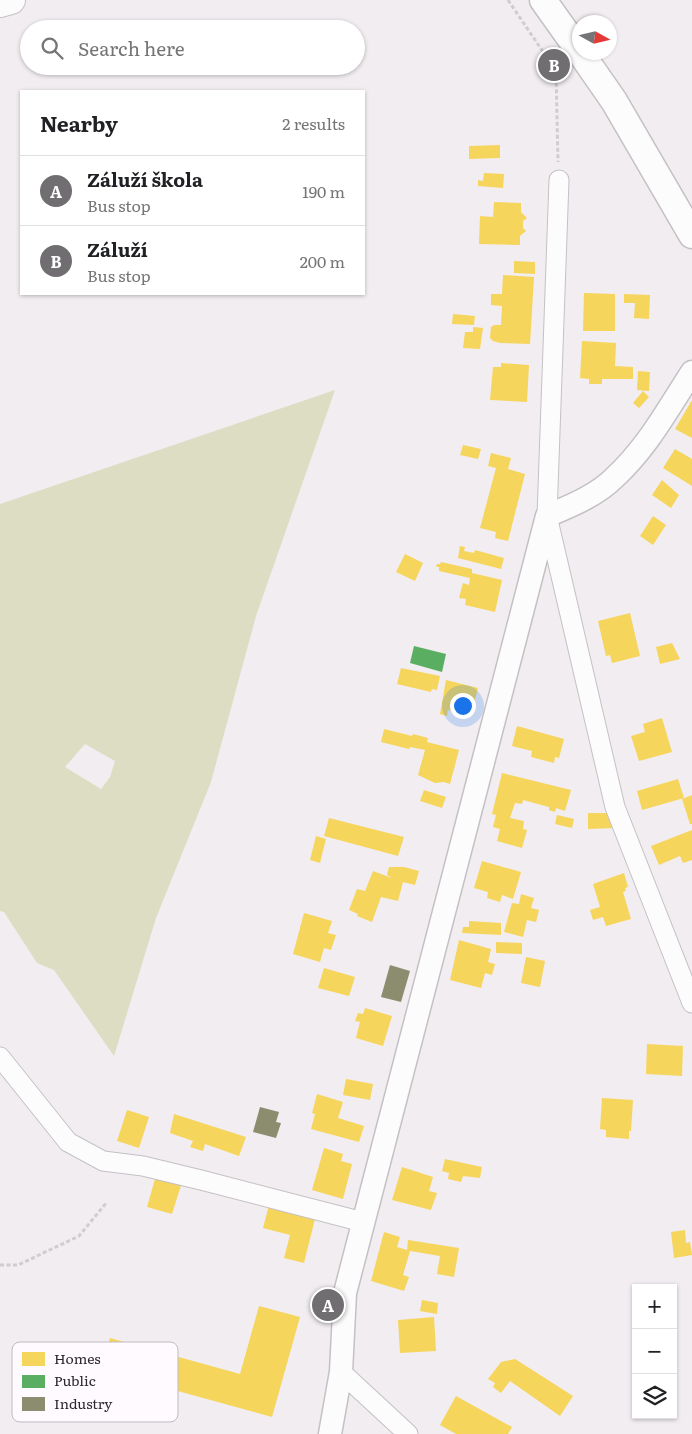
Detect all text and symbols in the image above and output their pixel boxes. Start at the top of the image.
north arrow [572,15,617,60]
search box [20,20,365,75]
icon: search [38,34,66,62]
text: Search here [78,34,185,62]
pin: B [538,46,570,84]
text: Nearby [40,107,118,138]
text: 2 results [282,111,345,135]
text: Záluží škola [87,165,203,193]
text: A [50,179,62,203]
text: 190 m [302,179,345,203]
text: Bus stop [87,193,151,217]
text: Záluží [87,235,148,263]
text: B [50,249,62,273]
text: 200 m [300,249,345,273]
text: Bus stop [87,263,151,287]
your location [450,693,476,719]
map controls [632,1284,677,1419]
button: + [632,1284,677,1329]
pin: A [312,1286,344,1324]
button: − [632,1329,677,1374]
legend [12,1342,178,1422]
text: Homes [54,1348,101,1368]
text: Public [54,1370,96,1390]
button: layers [632,1374,677,1419]
text: Industry [54,1393,113,1413]

